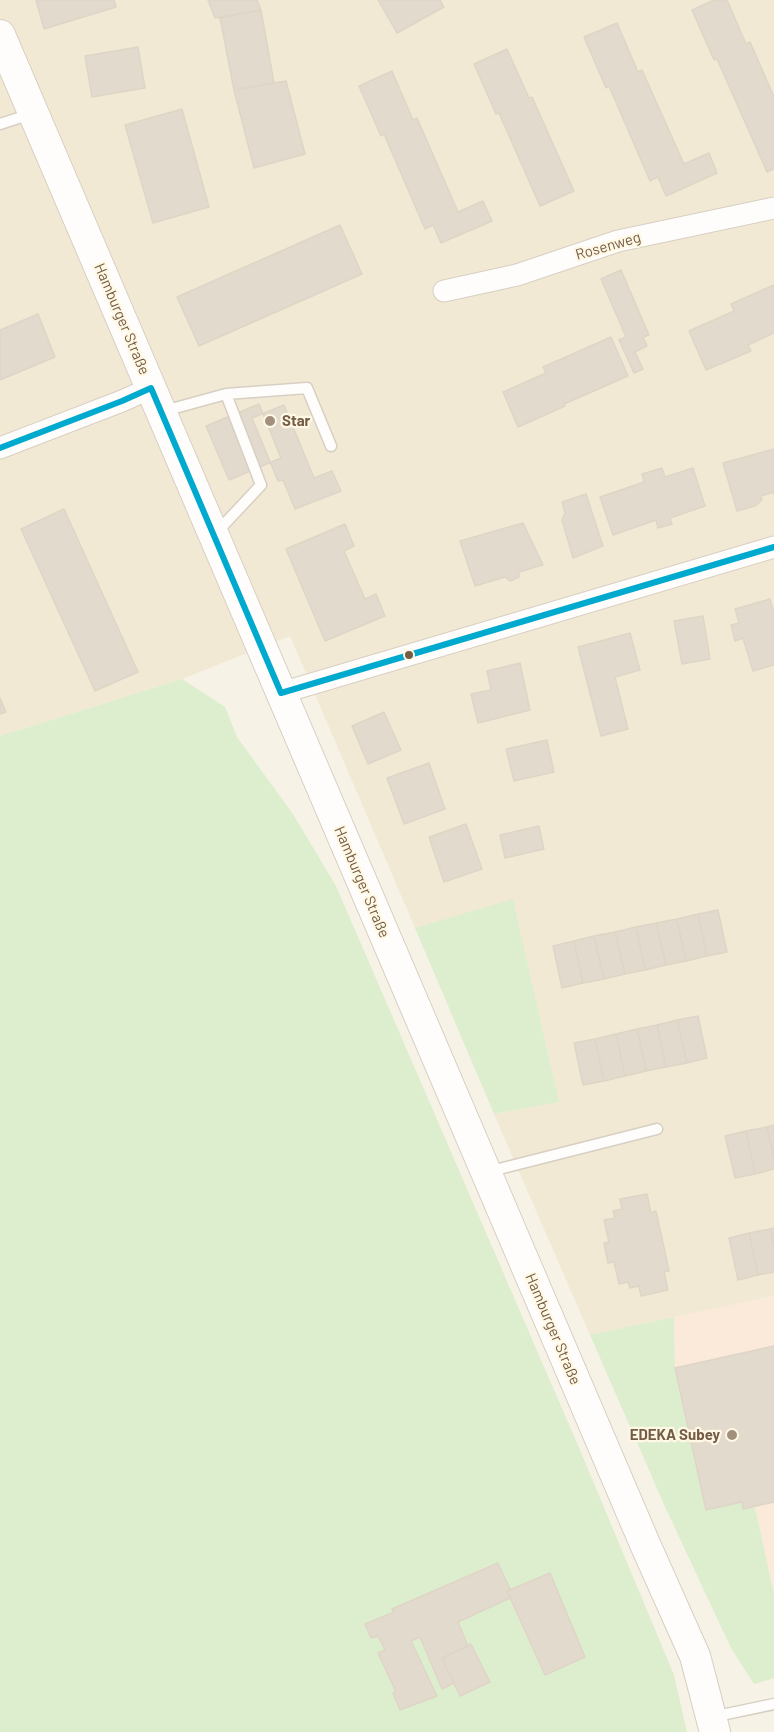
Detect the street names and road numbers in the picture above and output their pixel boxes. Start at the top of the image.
street label: Rosenweg [573,228,643,264]
street label: Hamburger Straße [90,260,154,378]
street label: Hamburger Straße [330,823,394,941]
street label: Hamburger Straße [521,1270,585,1388]

